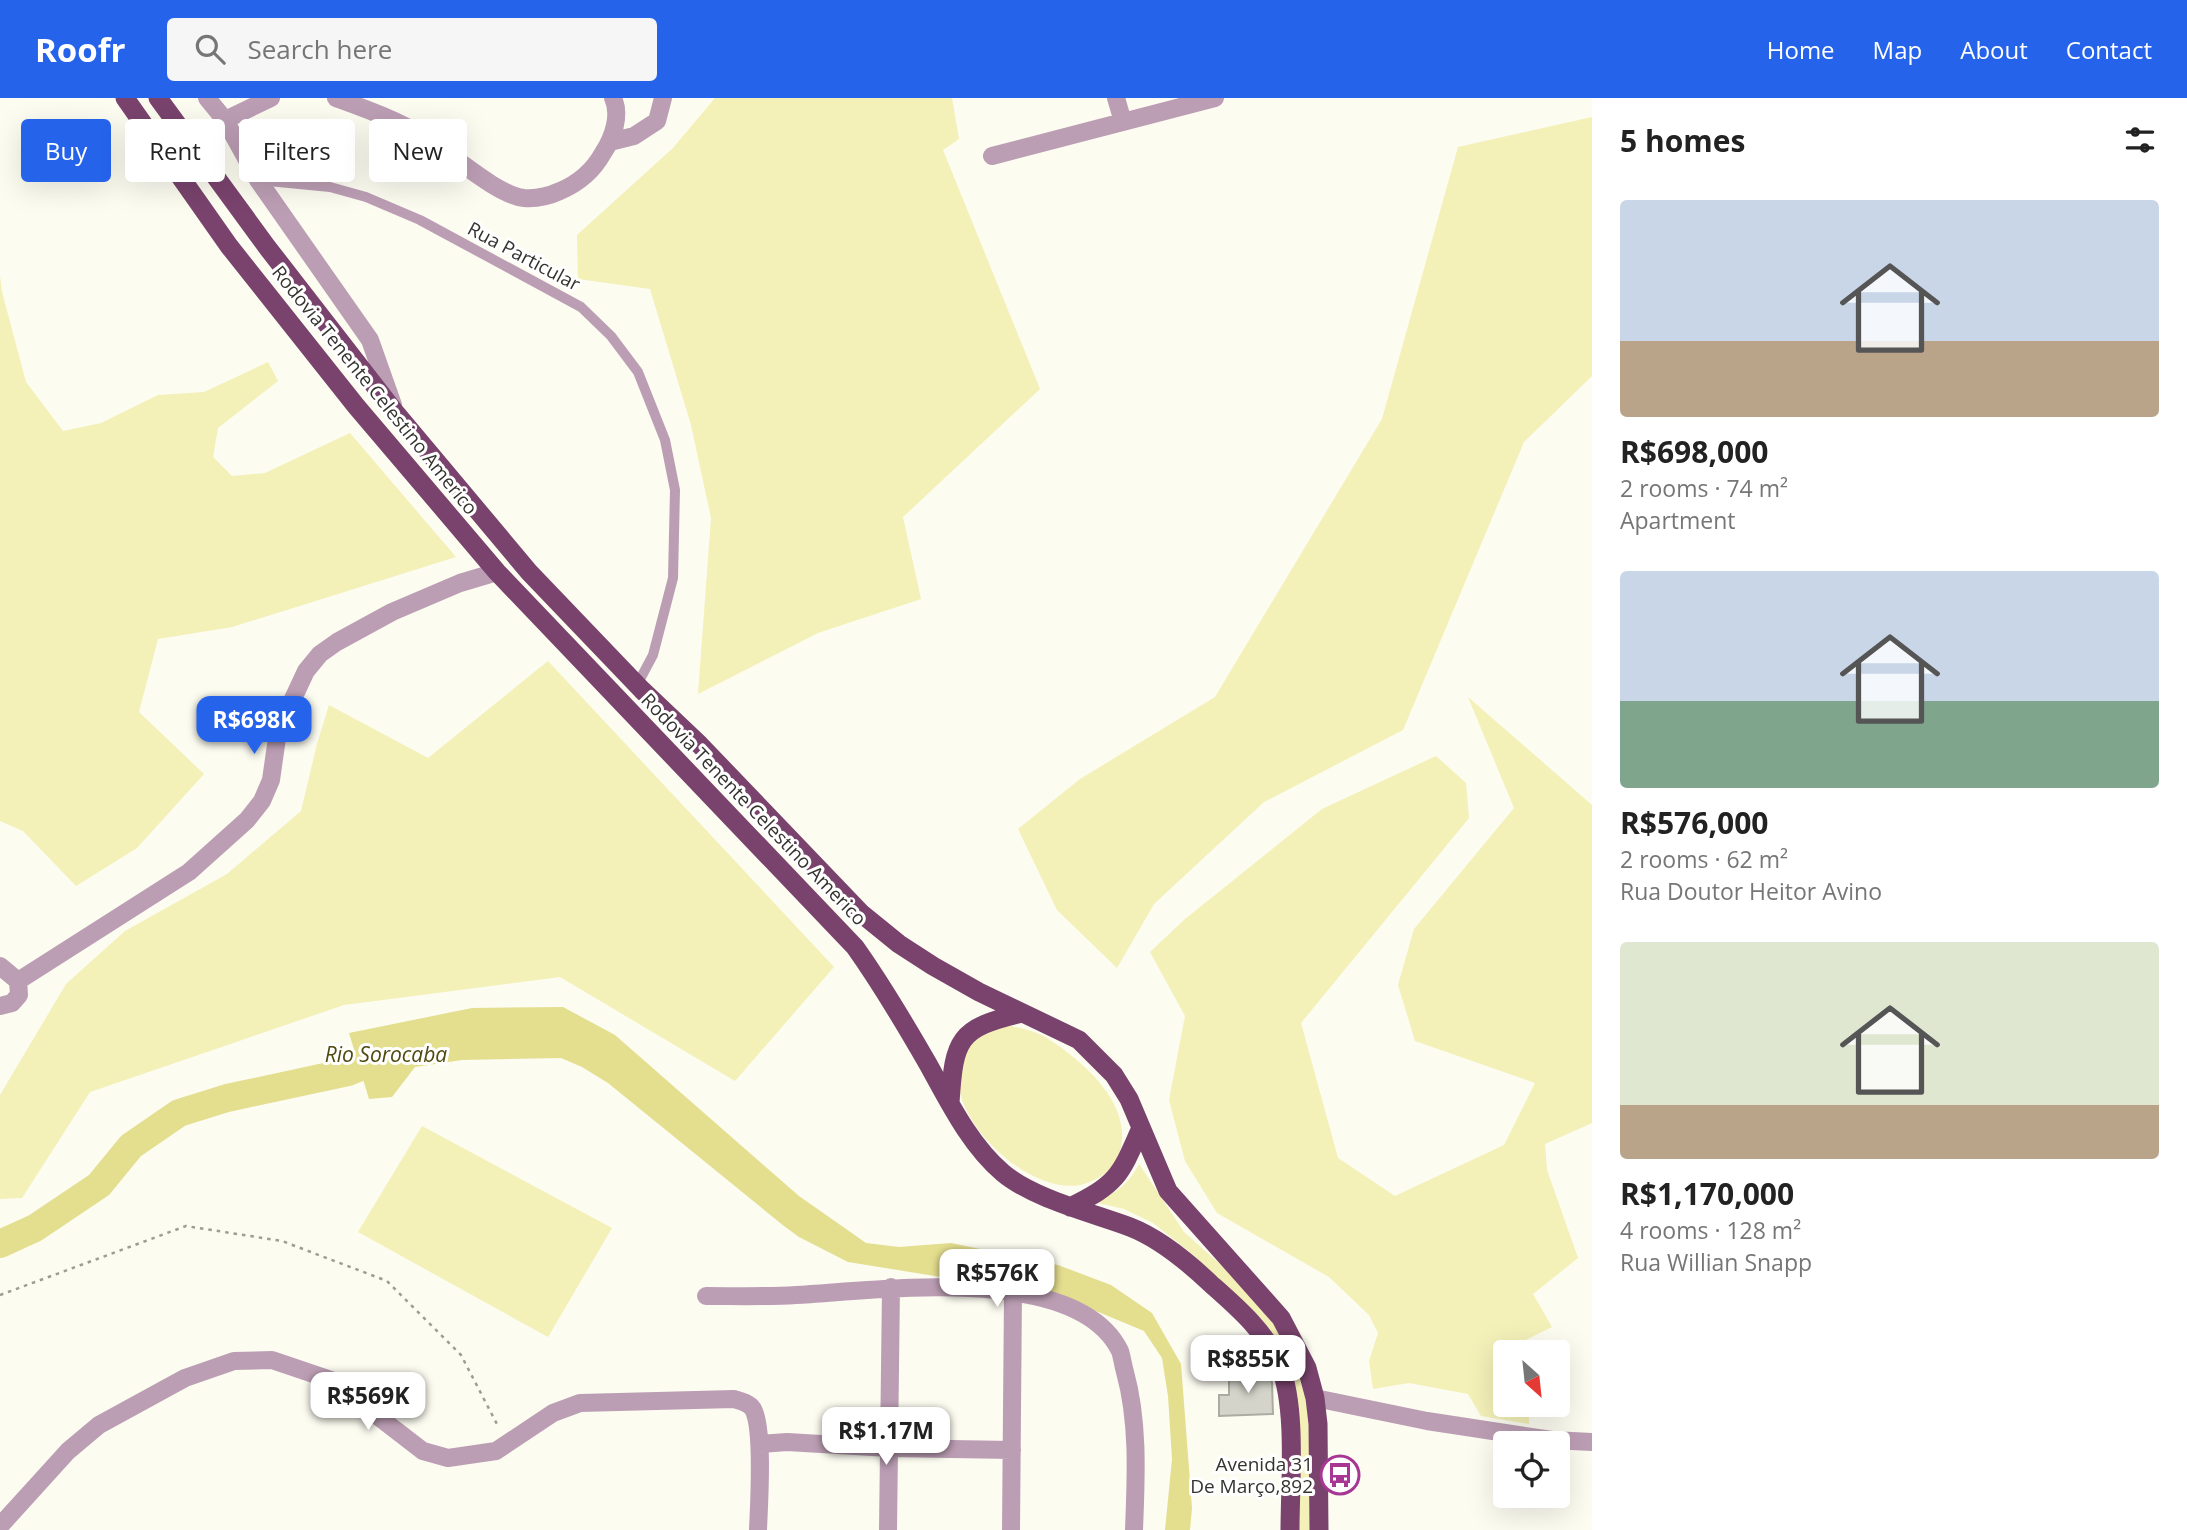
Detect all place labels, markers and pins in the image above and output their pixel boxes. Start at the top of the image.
pin: R$698K [197,696,311,756]
pin: R$576K [940,1250,1054,1309]
pin: R$855K [1191,1336,1305,1395]
pin: R$569K [311,1372,425,1432]
pin: R$1.17M [821,1408,951,1467]
place label: Avenida 31 De Março,892 [1190,1451,1313,1499]
bus stop icon: Avenida 31 De Março,892 [1319,1454,1361,1496]

